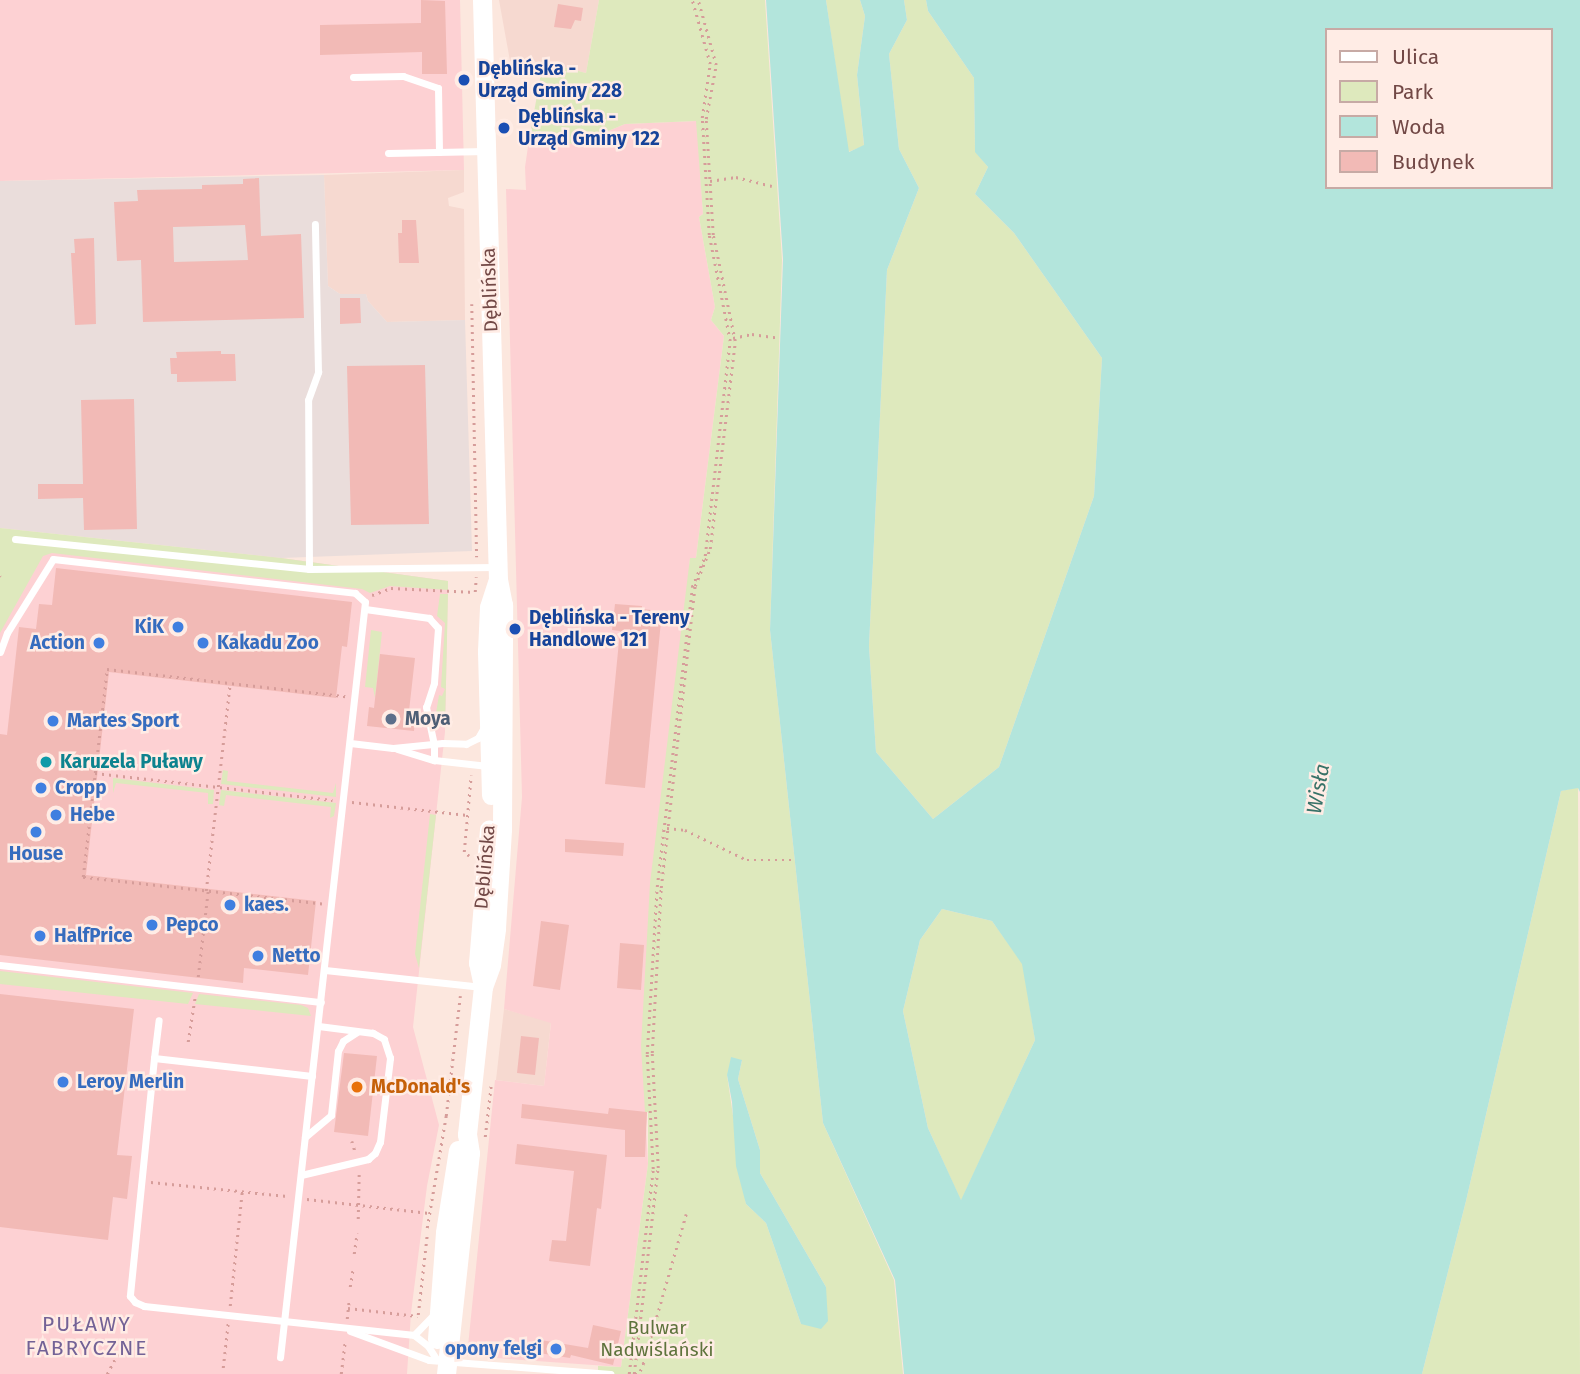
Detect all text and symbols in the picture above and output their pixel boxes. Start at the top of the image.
legend [1324,28,1552,189]
text: Ulica [1392,44,1439,70]
place label: Dęblińska - Urząd Gminy 228 [478,58,622,102]
marker: Dęblińska - Urząd Gminy 228 [456,72,472,88]
text: Park [1392,79,1433,105]
place label: Dęblińska - Urząd Gminy 122 [518,106,660,150]
text: Woda [1392,114,1445,140]
marker: Dęblińska - Urząd Gminy 122 [496,120,512,136]
text: Budynek [1392,149,1474,175]
street label: Dęblińska [477,247,503,333]
place label: Dęblińska - Tereny Handlowe 121 [529,607,690,651]
place label: KiK [135,616,164,638]
marker: KiK [170,619,186,635]
marker: Dęblińska - Tereny Handlowe 121 [507,621,523,637]
place label: Action [30,632,85,654]
place label: Kakadu Zoo [217,632,319,654]
marker: Action [91,635,107,651]
marker: Kakadu Zoo [195,635,211,651]
place label: Moya [405,708,451,730]
place label: Martes Sport [67,710,179,732]
marker: Moya [383,711,399,727]
marker: Martes Sport [45,713,61,729]
place label: Karuzela Puławy [60,751,203,773]
marker: Karuzela Puławy [38,754,54,770]
water label: Wisła [1301,762,1335,816]
place label: Cropp [55,777,107,799]
marker: Cropp [33,780,49,796]
place label: Hebe [70,804,115,826]
marker: Hebe [48,807,64,823]
marker: House [28,824,44,840]
street label: Dęblińska [470,824,500,910]
place label: House [9,843,63,865]
place label: kaes. [244,894,289,916]
marker: kaes. [222,897,238,913]
place label: Pepco [166,914,218,936]
marker: Pepco [144,917,160,933]
place label: HalfPrice [54,925,132,947]
marker: HalfPrice [32,928,48,944]
place label: Netto [272,945,321,967]
marker: Netto [250,948,266,964]
place label: Leroy Merlin [77,1071,184,1093]
marker: Leroy Merlin [55,1074,71,1090]
place label: McDonald's [371,1076,470,1098]
marker: McDonald's [349,1079,365,1095]
district label: PUŁAWY FABRYCZNE [27,1311,147,1361]
park label: Bulwar Nadwiślański [600,1317,714,1361]
place label: opony felgi [445,1338,542,1360]
marker: opony felgi [548,1341,564,1357]

